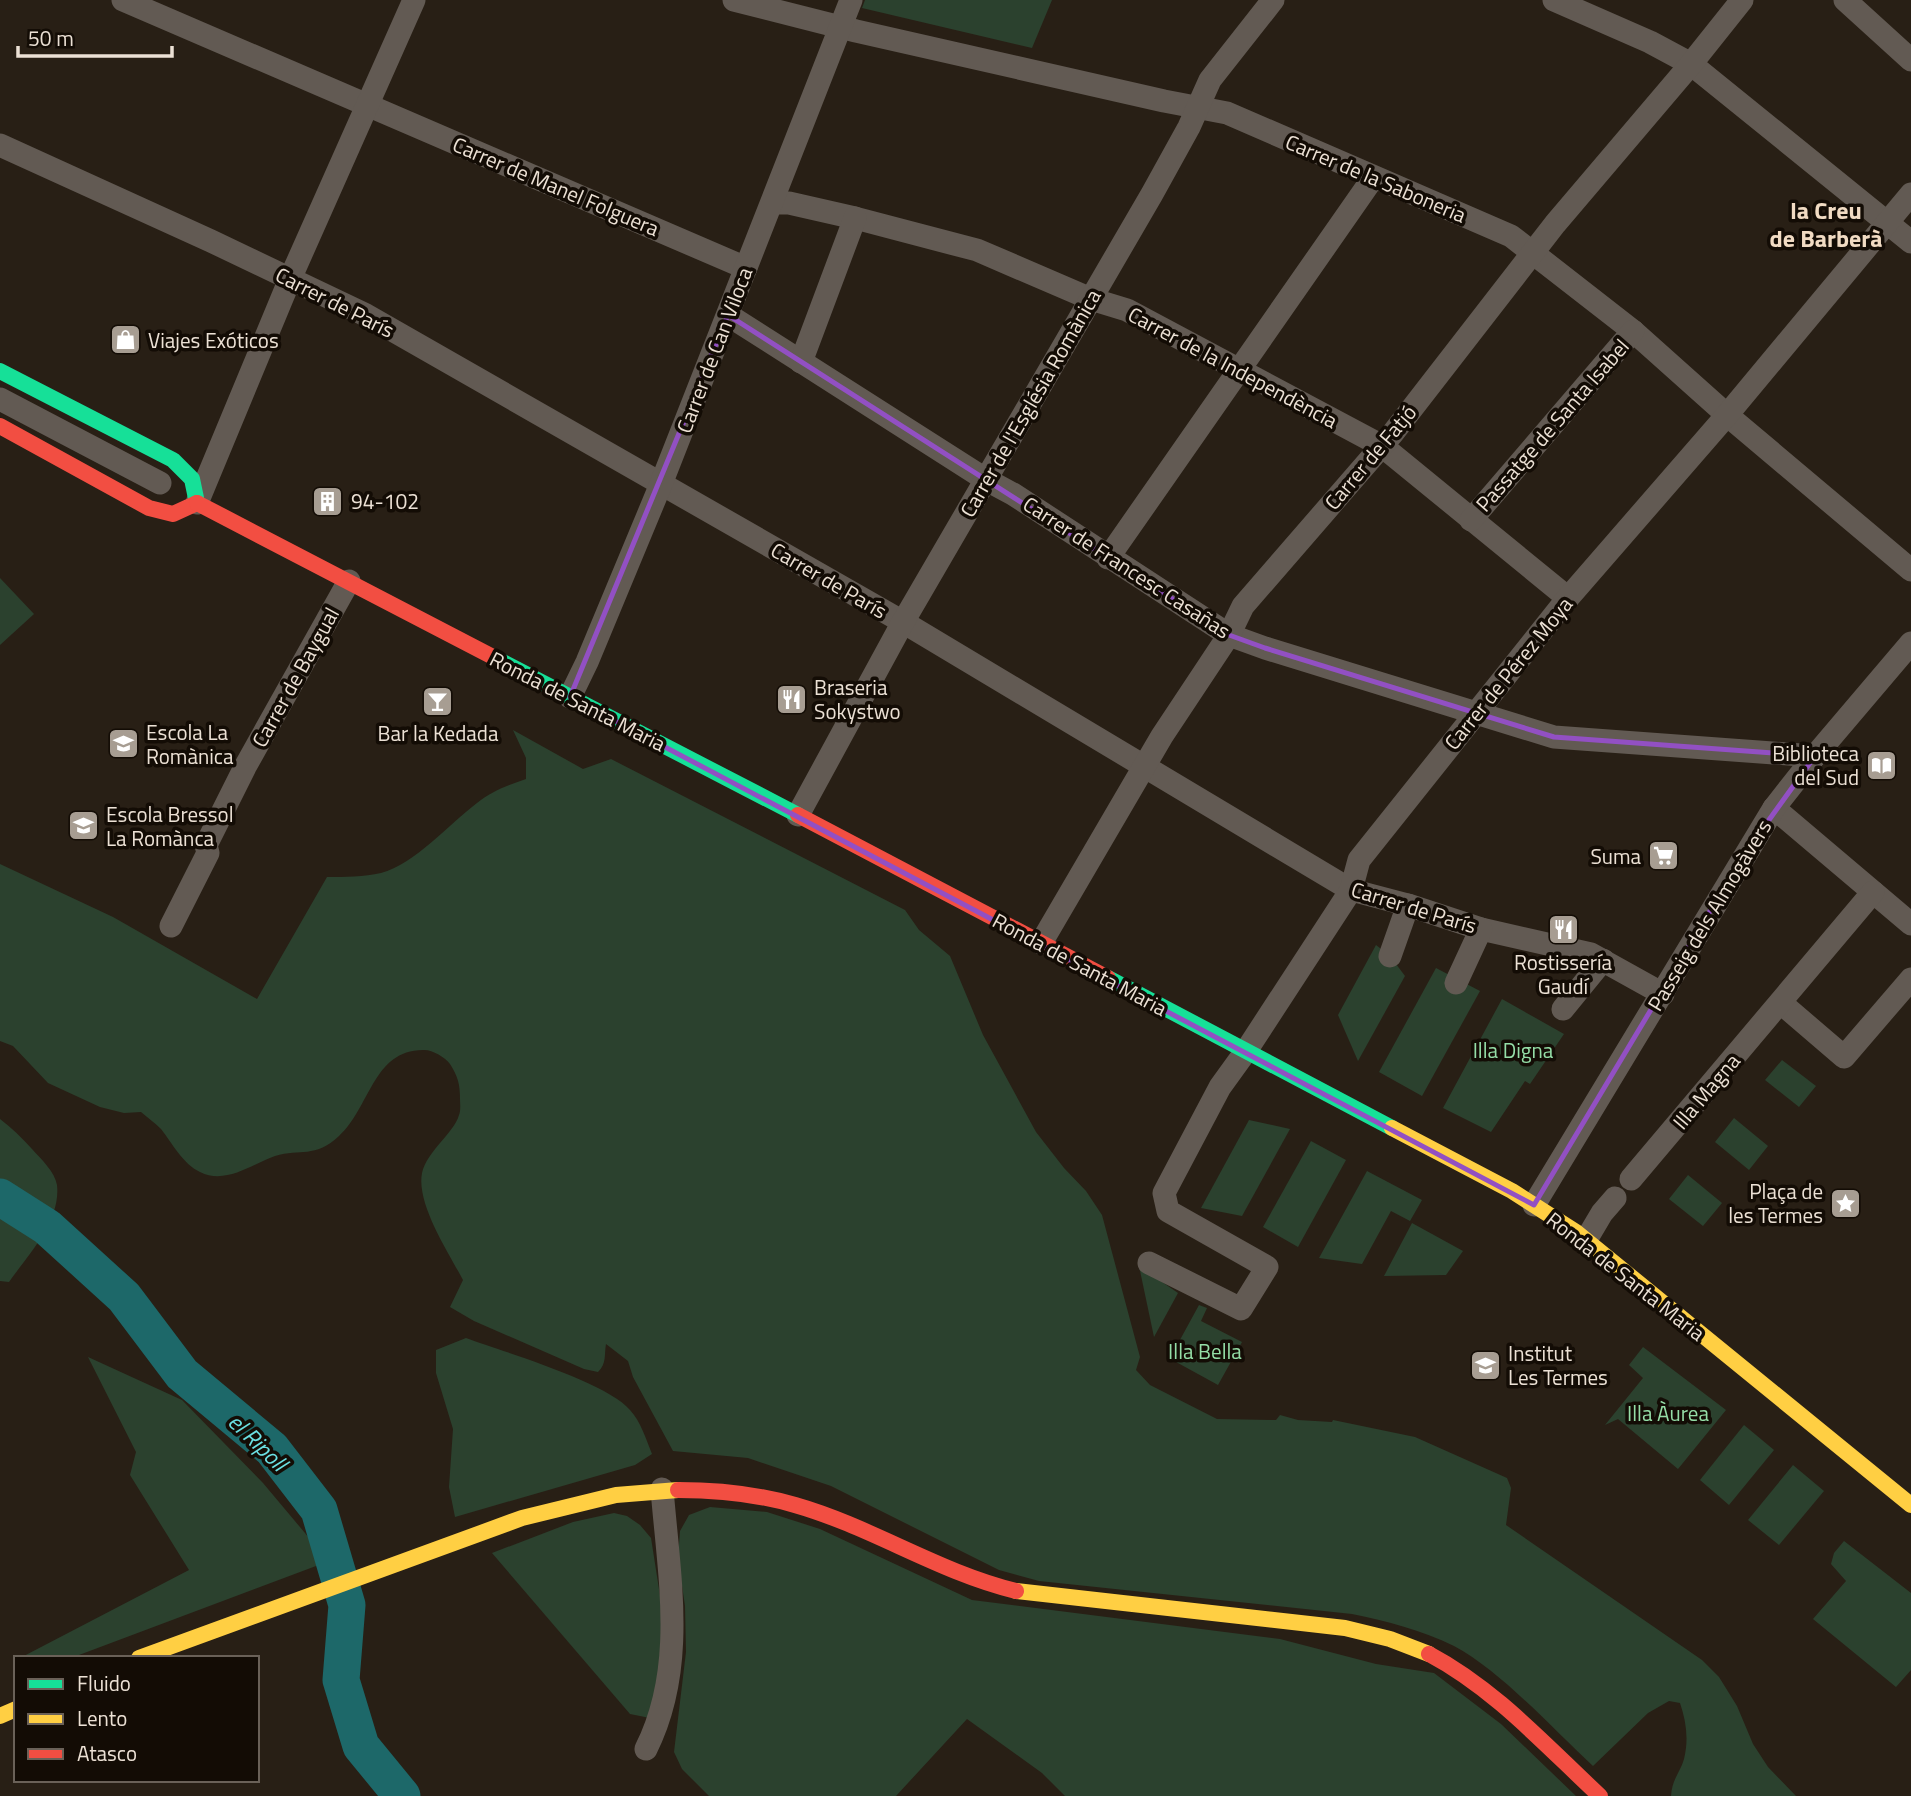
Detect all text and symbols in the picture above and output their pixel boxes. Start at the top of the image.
scale bar [18,14,172,58]
text: 50 m [28,22,74,54]
street label: Carrer de la Saboneria [1281,125,1472,231]
street label: Carrer de Manel Folguera [448,128,665,244]
district label: la Creu de Barberà [1770,192,1883,256]
street label: Carrer de París [270,258,400,346]
street label: Carrer de Can Viloca [668,262,761,438]
street label: Carrer de l'Església Romànica [951,283,1109,523]
street label: Carrer de la Independència [1122,298,1344,436]
shop icon: Viajes Exóticos [108,323,142,357]
place label: Viajes Exóticos [148,324,279,356]
street label: Passatge de Santa Isabel [1468,331,1636,519]
street label: Carrer de Fatjó [1316,397,1424,517]
building icon: 94-102 [311,484,345,518]
place label: 94-102 [351,485,419,517]
street label: Carrer de Francesc Casañas [1017,488,1237,646]
street label: Carrer de París [765,534,893,626]
street label: Carrer de Pérez Moya [1436,589,1580,756]
street label: Carrer de Baygual [243,601,347,753]
street label: Ronda de Santa Maria [484,643,672,759]
place label: Braseria Sokystwo [814,671,901,727]
restaurant icon: Braseria Sokystwo [774,682,808,716]
bar icon: Bar la Kedada [421,684,455,718]
place label: Escola La Romànica [146,716,234,772]
place label: Bar la Kedada [378,717,499,749]
school or university icon: Escola La Romànica [106,727,140,761]
place label: Biblioteca del Sud [1772,737,1859,793]
library icon: Biblioteca del Sud [1865,748,1899,782]
place label: Escola Bressol La Romànca [106,798,234,854]
school or university icon: Escola Bressol La Romànca [66,809,100,843]
street label: Passeig dels Almogàvers [1639,813,1779,1017]
supermarket icon: Suma [1647,839,1681,873]
place label: Suma [1590,840,1641,872]
street label: Carrer de París [1347,873,1481,941]
street label: Ronda de Santa Maria [987,904,1174,1024]
restaurant icon: Rostissería Gaudí [1546,913,1580,947]
place label: Rostissería Gaudí [1514,946,1613,1002]
park label: Illa Digna [1473,1034,1554,1066]
street label: Illa Magna [1665,1046,1748,1136]
place label: Plaça de les Termes [1728,1175,1823,1231]
place icon: Plaça de les Termes [1829,1186,1863,1220]
street label: Ronda de Santa Maria [1540,1204,1713,1349]
park label: Illa Bella [1168,1335,1242,1367]
place label: Institut Les Termes [1508,1337,1608,1393]
school or university icon: Institut Les Termes [1468,1348,1502,1382]
park label: Illa Àurea [1627,1397,1709,1429]
water label: el Ripoll [220,1405,298,1481]
legend [14,1656,259,1782]
text: Fluido [77,1667,131,1699]
text: Lento [77,1702,127,1734]
text: Atasco [77,1737,137,1769]

